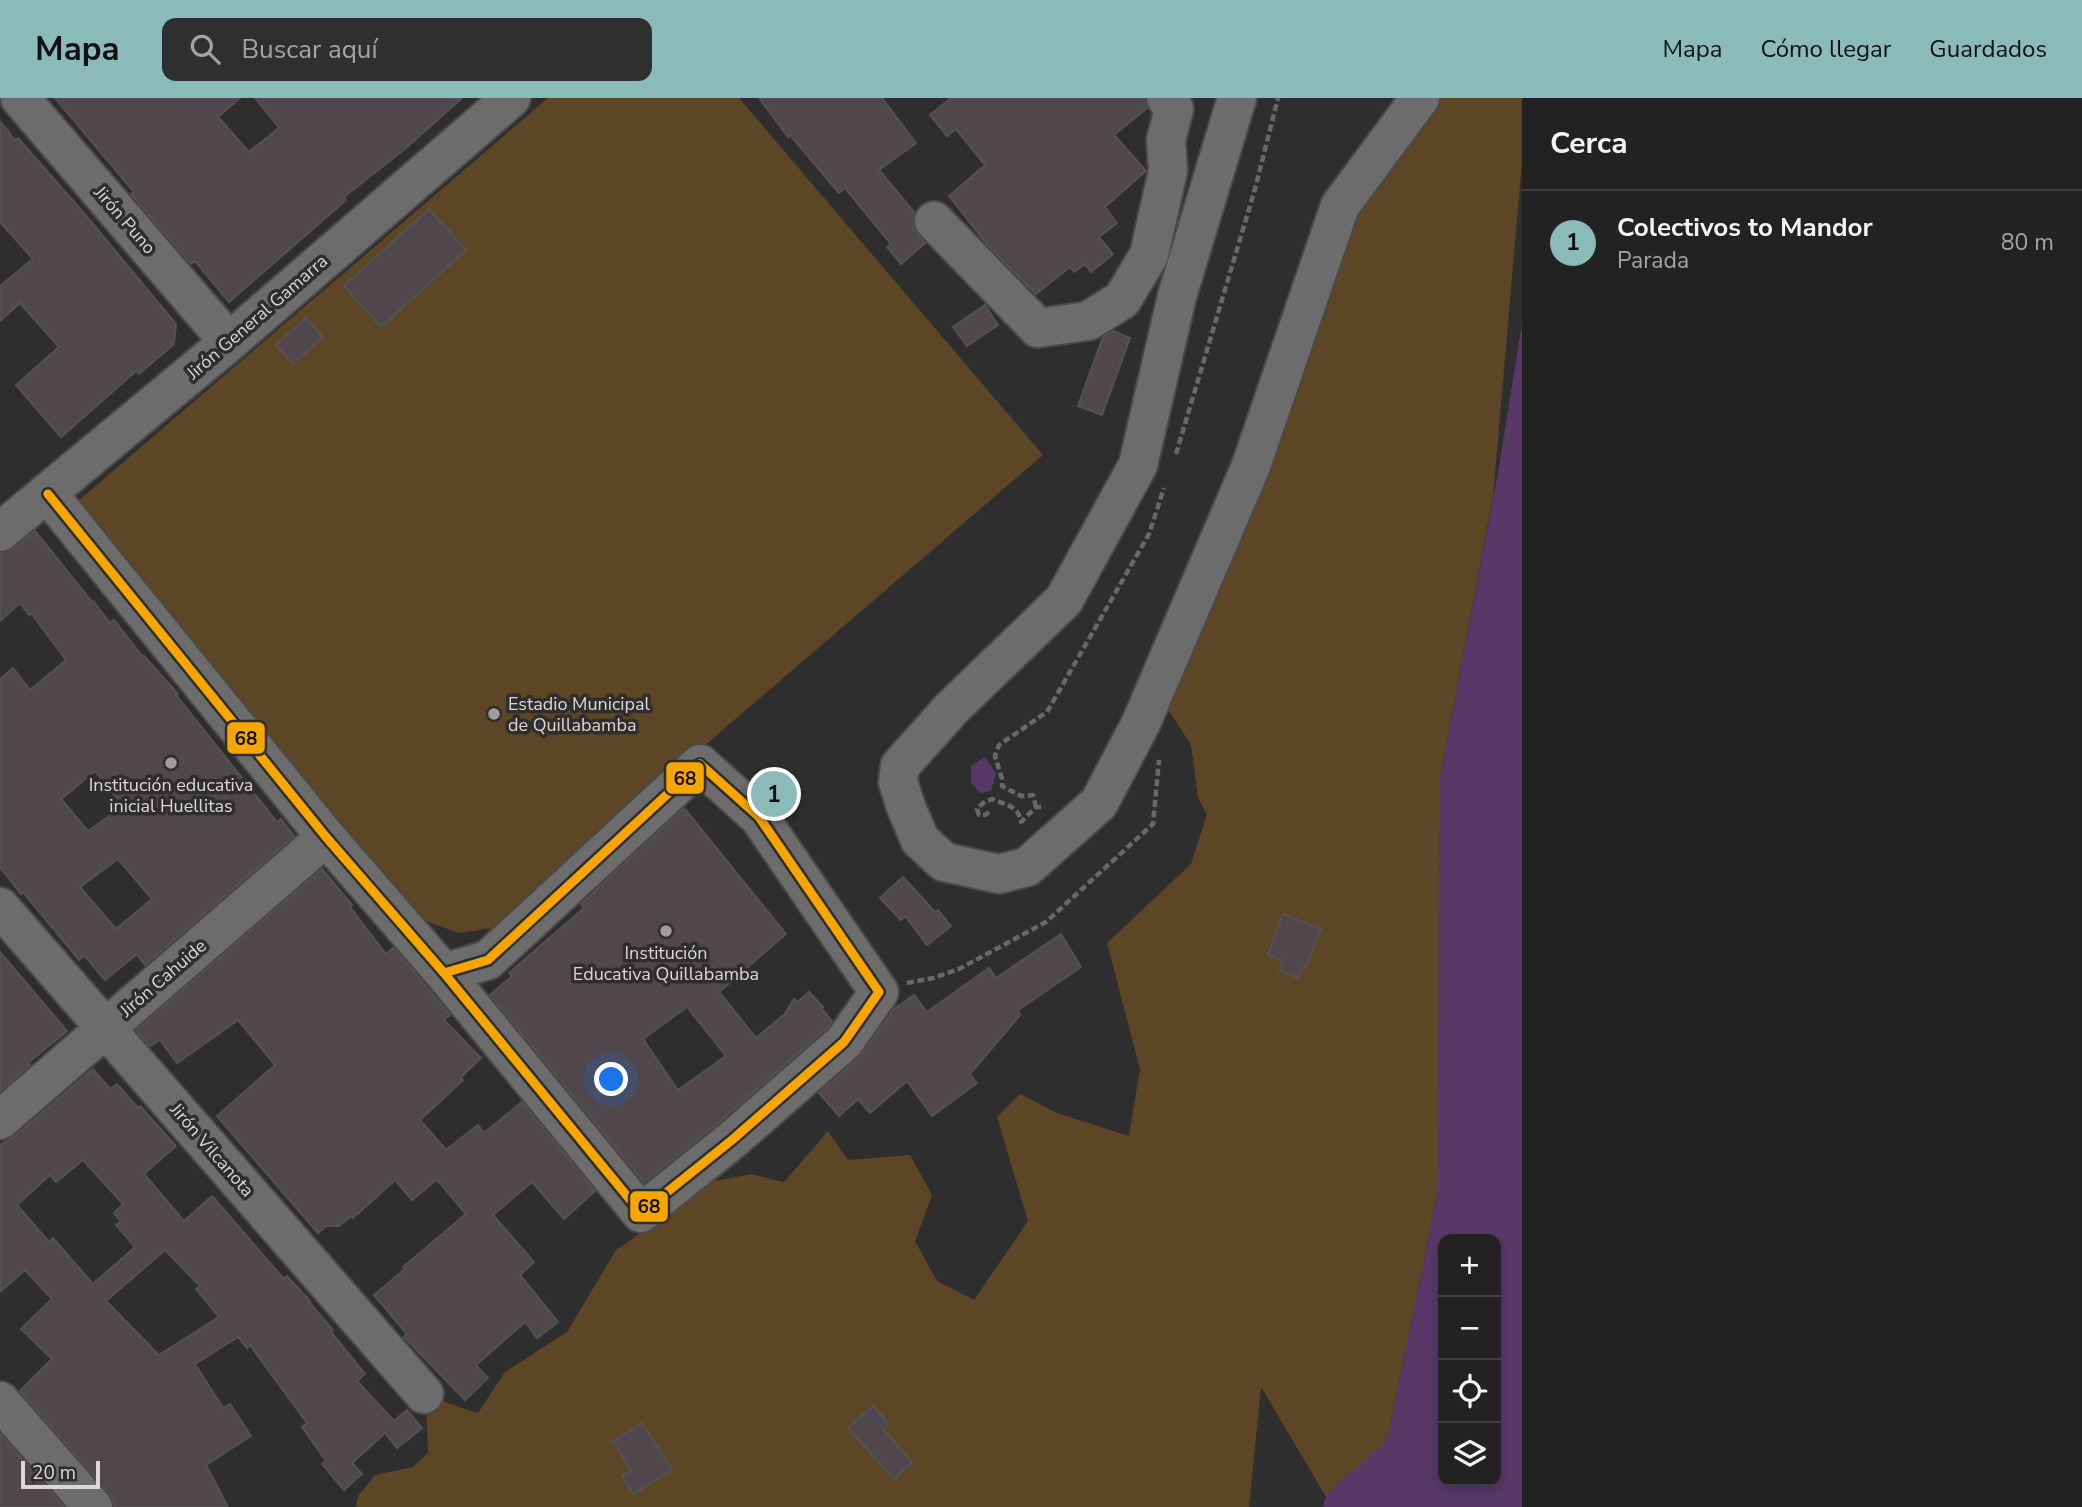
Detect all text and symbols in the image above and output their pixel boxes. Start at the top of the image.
search box [162,18,652,81]
text: Mapa [35,27,120,72]
icon: search [186,30,224,68]
text: Buscar aquí [242,32,377,67]
text: Mapa [1662,33,1722,65]
text: Cómo llegar [1760,33,1891,65]
text: Guardados [1929,33,2047,65]
text: Cerca [1550,123,1628,164]
street label: Jirón Puno [88,180,161,259]
text: Colectivos to Mandor [1617,210,1873,245]
text: 1 [1566,227,1580,258]
text: 80 m [2001,227,2054,258]
text: Parada [1617,245,1689,276]
street label: Jirón General Gamarra [181,249,333,386]
place label: Estadio Municipal de Quillabamba [508,692,650,737]
marker: Estadio Municipal de Quillabamba [486,706,502,722]
line badge: 68 [226,721,266,755]
text: 68 [235,726,257,752]
marker: Institución educativa inicial Huellitas [163,755,179,771]
line badge: 68 [665,761,705,795]
text: 68 [674,766,696,792]
pin: 1 [751,768,797,820]
place label: Institución educativa inicial Huellitas [89,773,253,818]
marker: Institución Educativa Quillabamba [658,923,674,939]
street label: Jirón Cahuide [114,934,211,1023]
place label: Institución Educativa Quillabamba [573,941,759,986]
your location [594,1062,628,1096]
street label: Jirón Vilcanota [164,1097,259,1202]
line badge: 68 [629,1190,669,1223]
text: 68 [638,1194,660,1220]
map controls [1438,1234,1501,1486]
button: + [1438,1234,1501,1297]
button: − [1438,1297,1501,1360]
button: locate [1438,1360,1501,1423]
button: layers [1438,1423,1501,1486]
scale bar [21,1458,100,1490]
text: 20 m [32,1460,76,1486]

